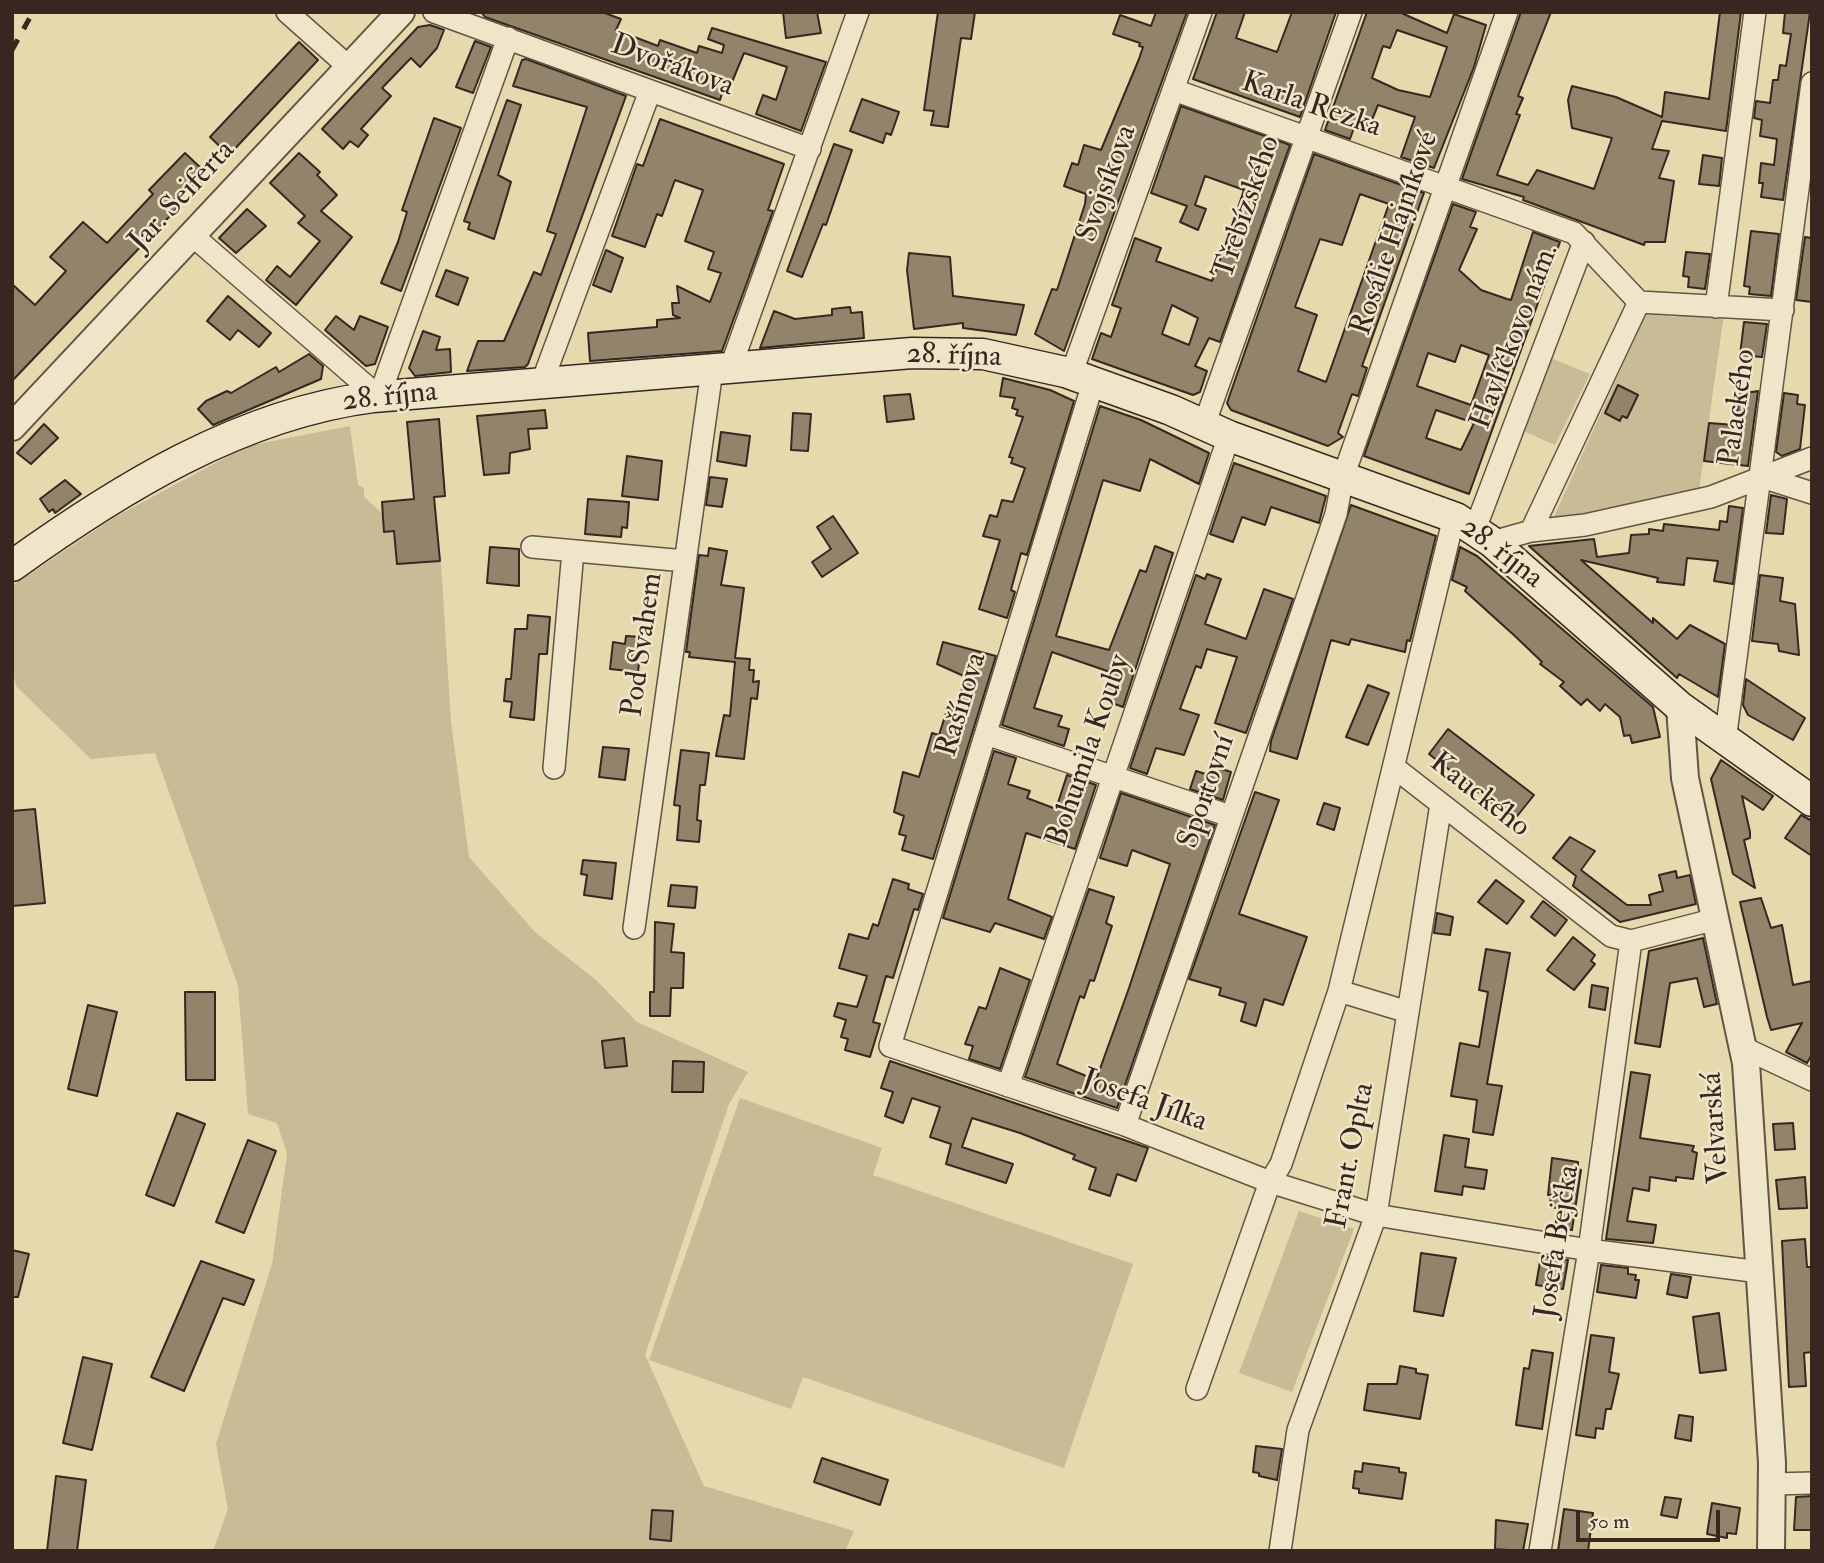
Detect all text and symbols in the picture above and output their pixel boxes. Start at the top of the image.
street label: Dvořákova [606,28,738,106]
street label: Karla Rezka [1236,65,1386,147]
street label: Svojsíkova [1070,121,1146,247]
street label: Rosálie Hajníkové [1344,127,1448,341]
street label: Třebízského [1207,131,1289,285]
street label: Jar. Seiferta [122,134,244,260]
street label: Havlíčkovo nám. [1464,239,1568,435]
street label: 28. října [906,337,1002,377]
street label: Palackého [1713,347,1765,469]
street label: 28. října [341,375,439,421]
street label: 28. října [1452,510,1550,598]
street label: Pod Svahem [616,571,672,719]
street label: Rašínova [930,649,996,761]
street label: Bohumila Kouby [1040,650,1140,852]
street label: Sportovní [1172,731,1244,853]
street label: Kauckého [1422,746,1536,846]
street label: Josefa Jílka [1076,1063,1212,1141]
street label: Velvarská [1695,1071,1739,1185]
street label: Frant. Oplta [1320,1080,1384,1232]
street label: Josefa Bejčka [1529,1163,1589,1321]
scale bar [1579,1496,1722,1540]
text: 50 m [1589,1508,1630,1535]

